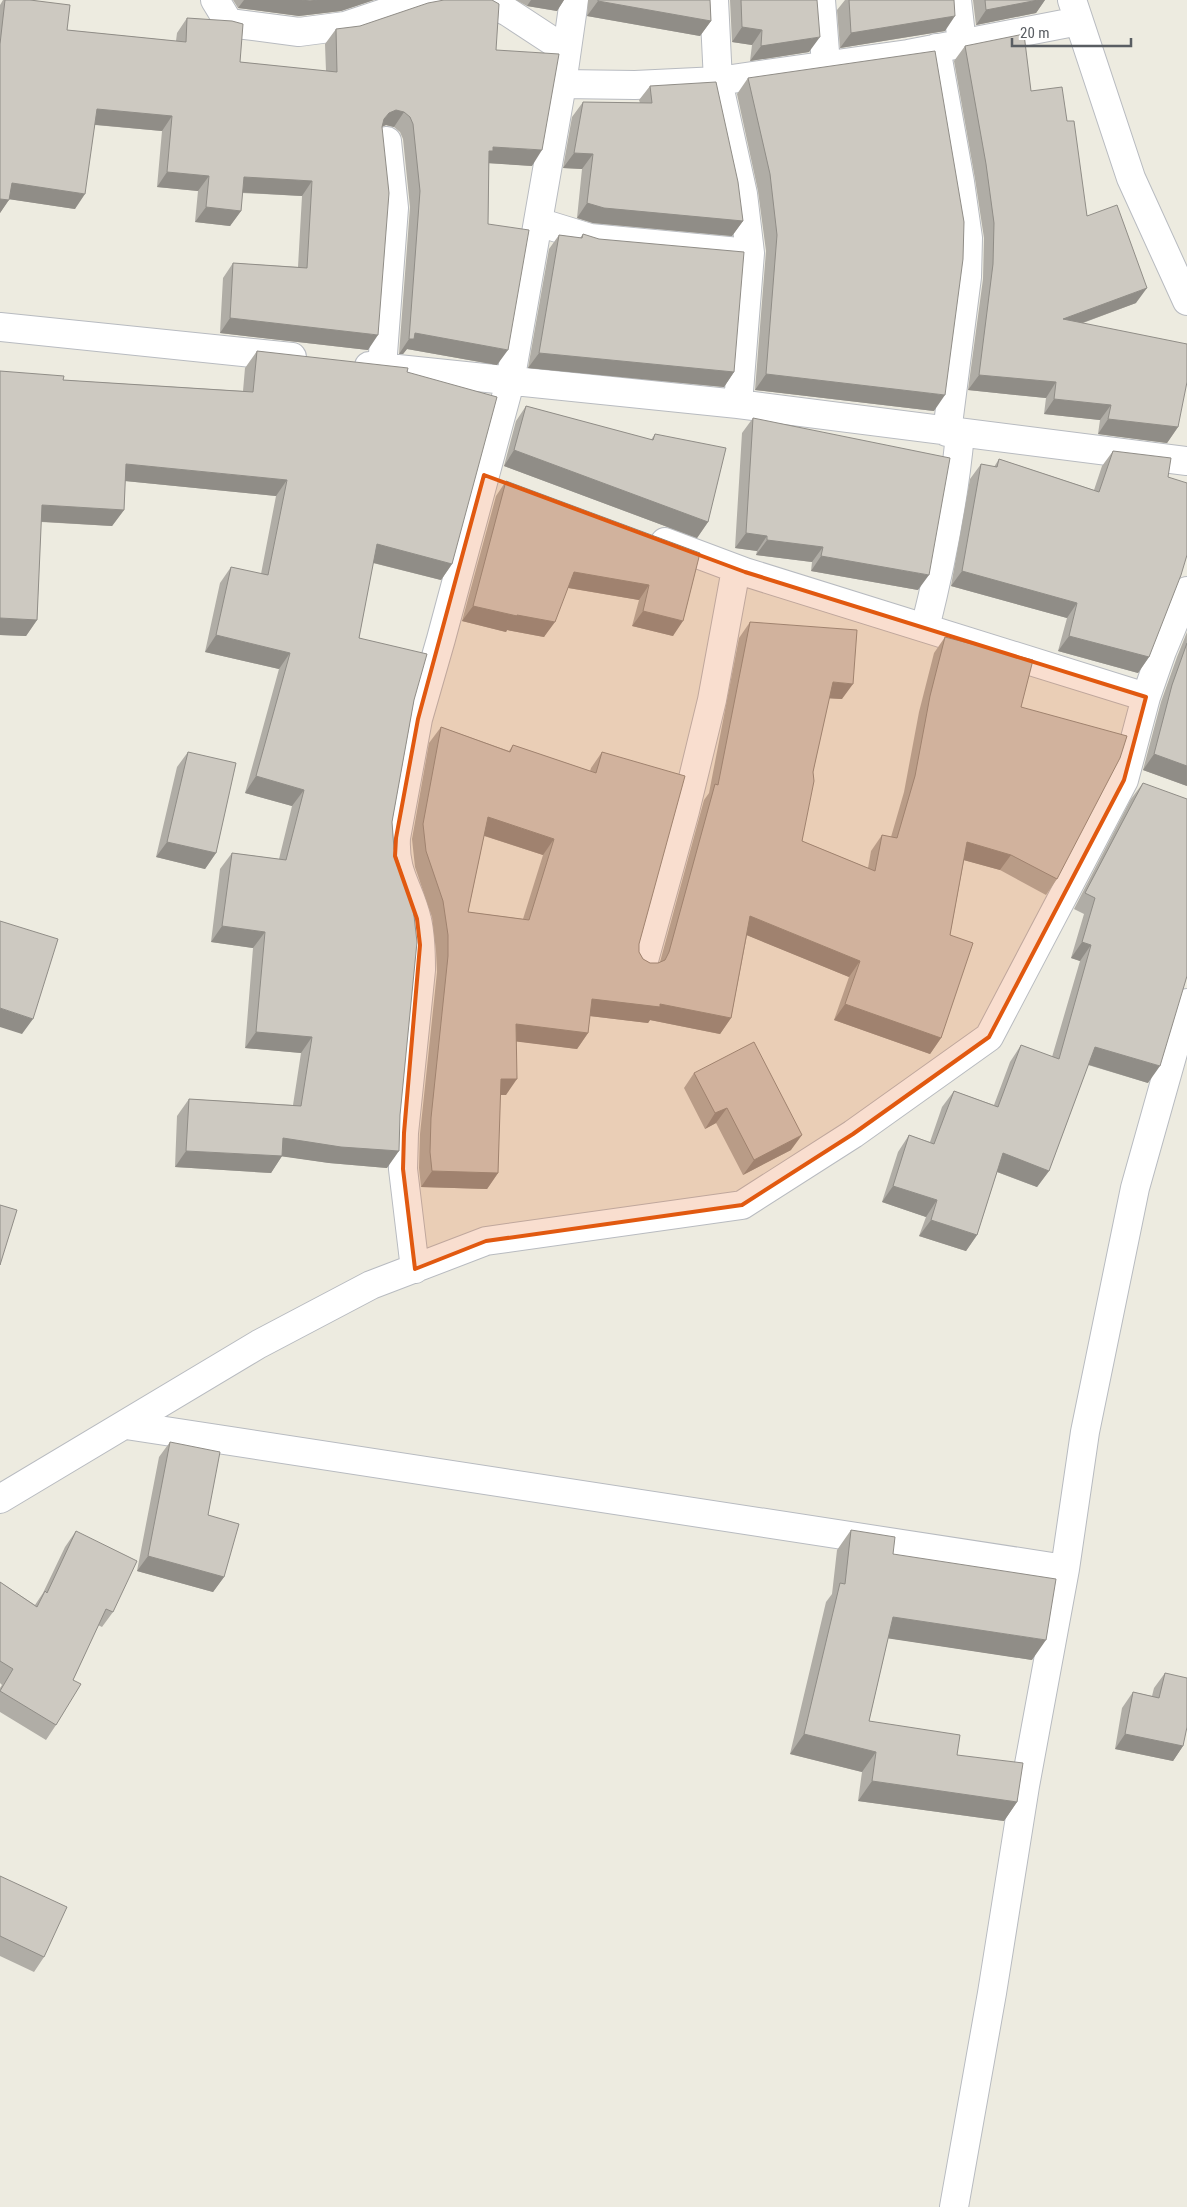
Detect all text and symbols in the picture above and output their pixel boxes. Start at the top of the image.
scale bar [1012,15,1131,47]
text: 20 m [1020,24,1050,42]

